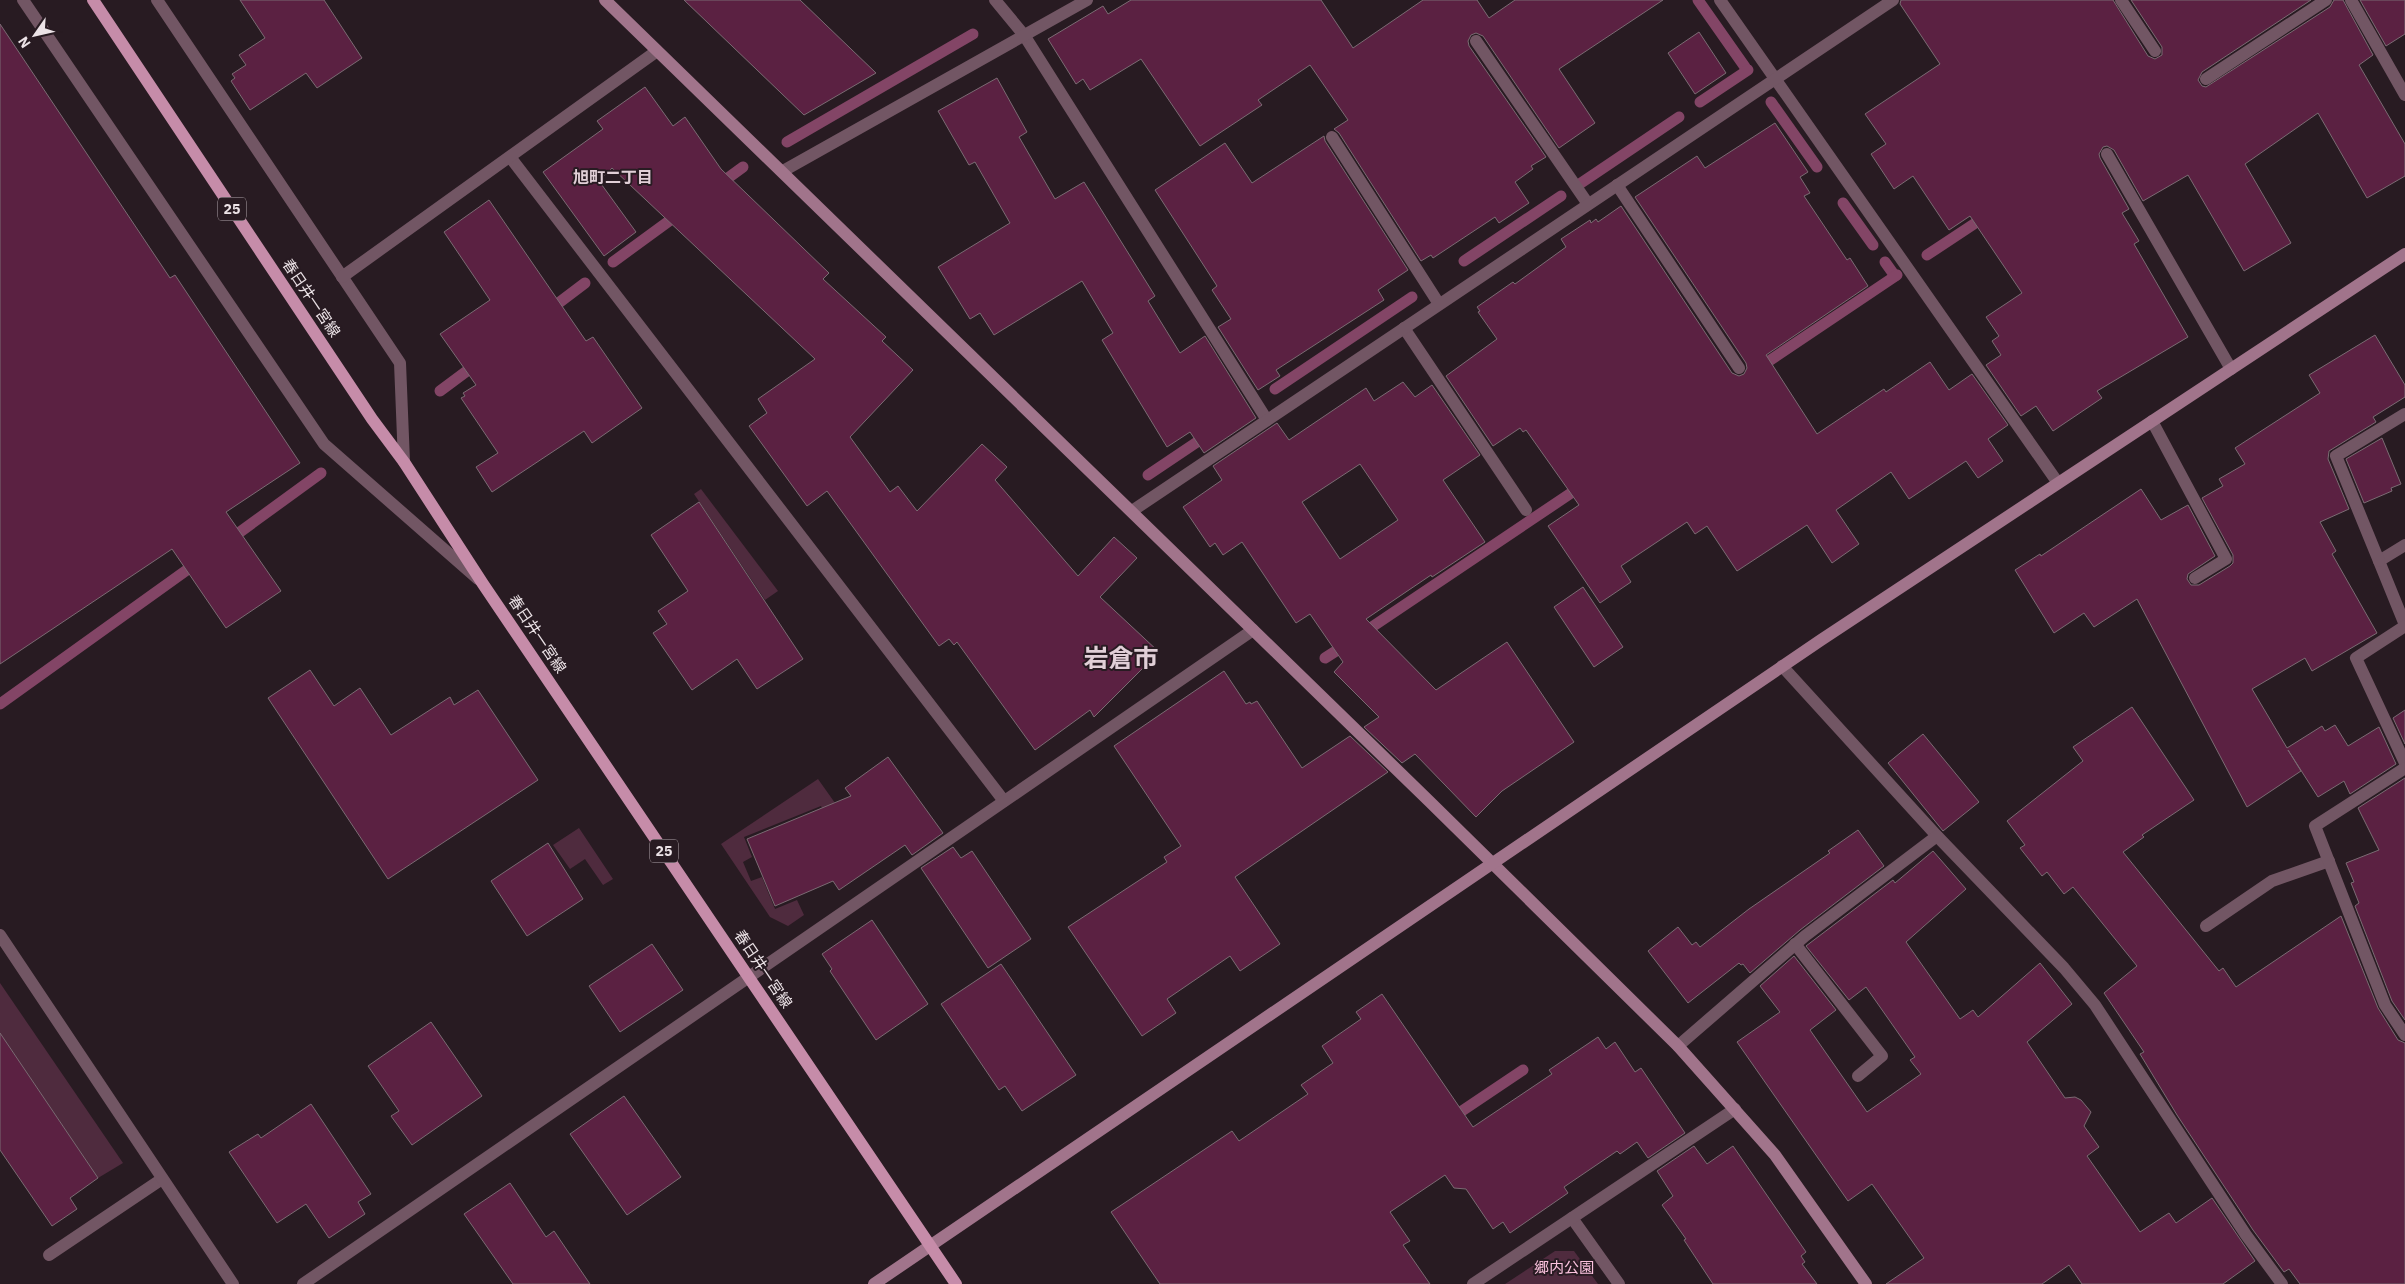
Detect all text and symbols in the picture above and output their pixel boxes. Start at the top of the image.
north arrow [10,10,60,60]
text: N [14,33,35,52]
district label: 旭町二丁目 [573,167,653,187]
road number: 25 [218,198,246,220]
street label: 春日井一宮線 [278,255,344,340]
street label: 春日井一宮線 [504,591,570,676]
district label: 岩倉市 [1083,641,1159,674]
road number: 25 [650,839,678,862]
street label: 春日井一宮線 [730,926,796,1011]
park label: 郷内公園 [1534,1258,1594,1277]

